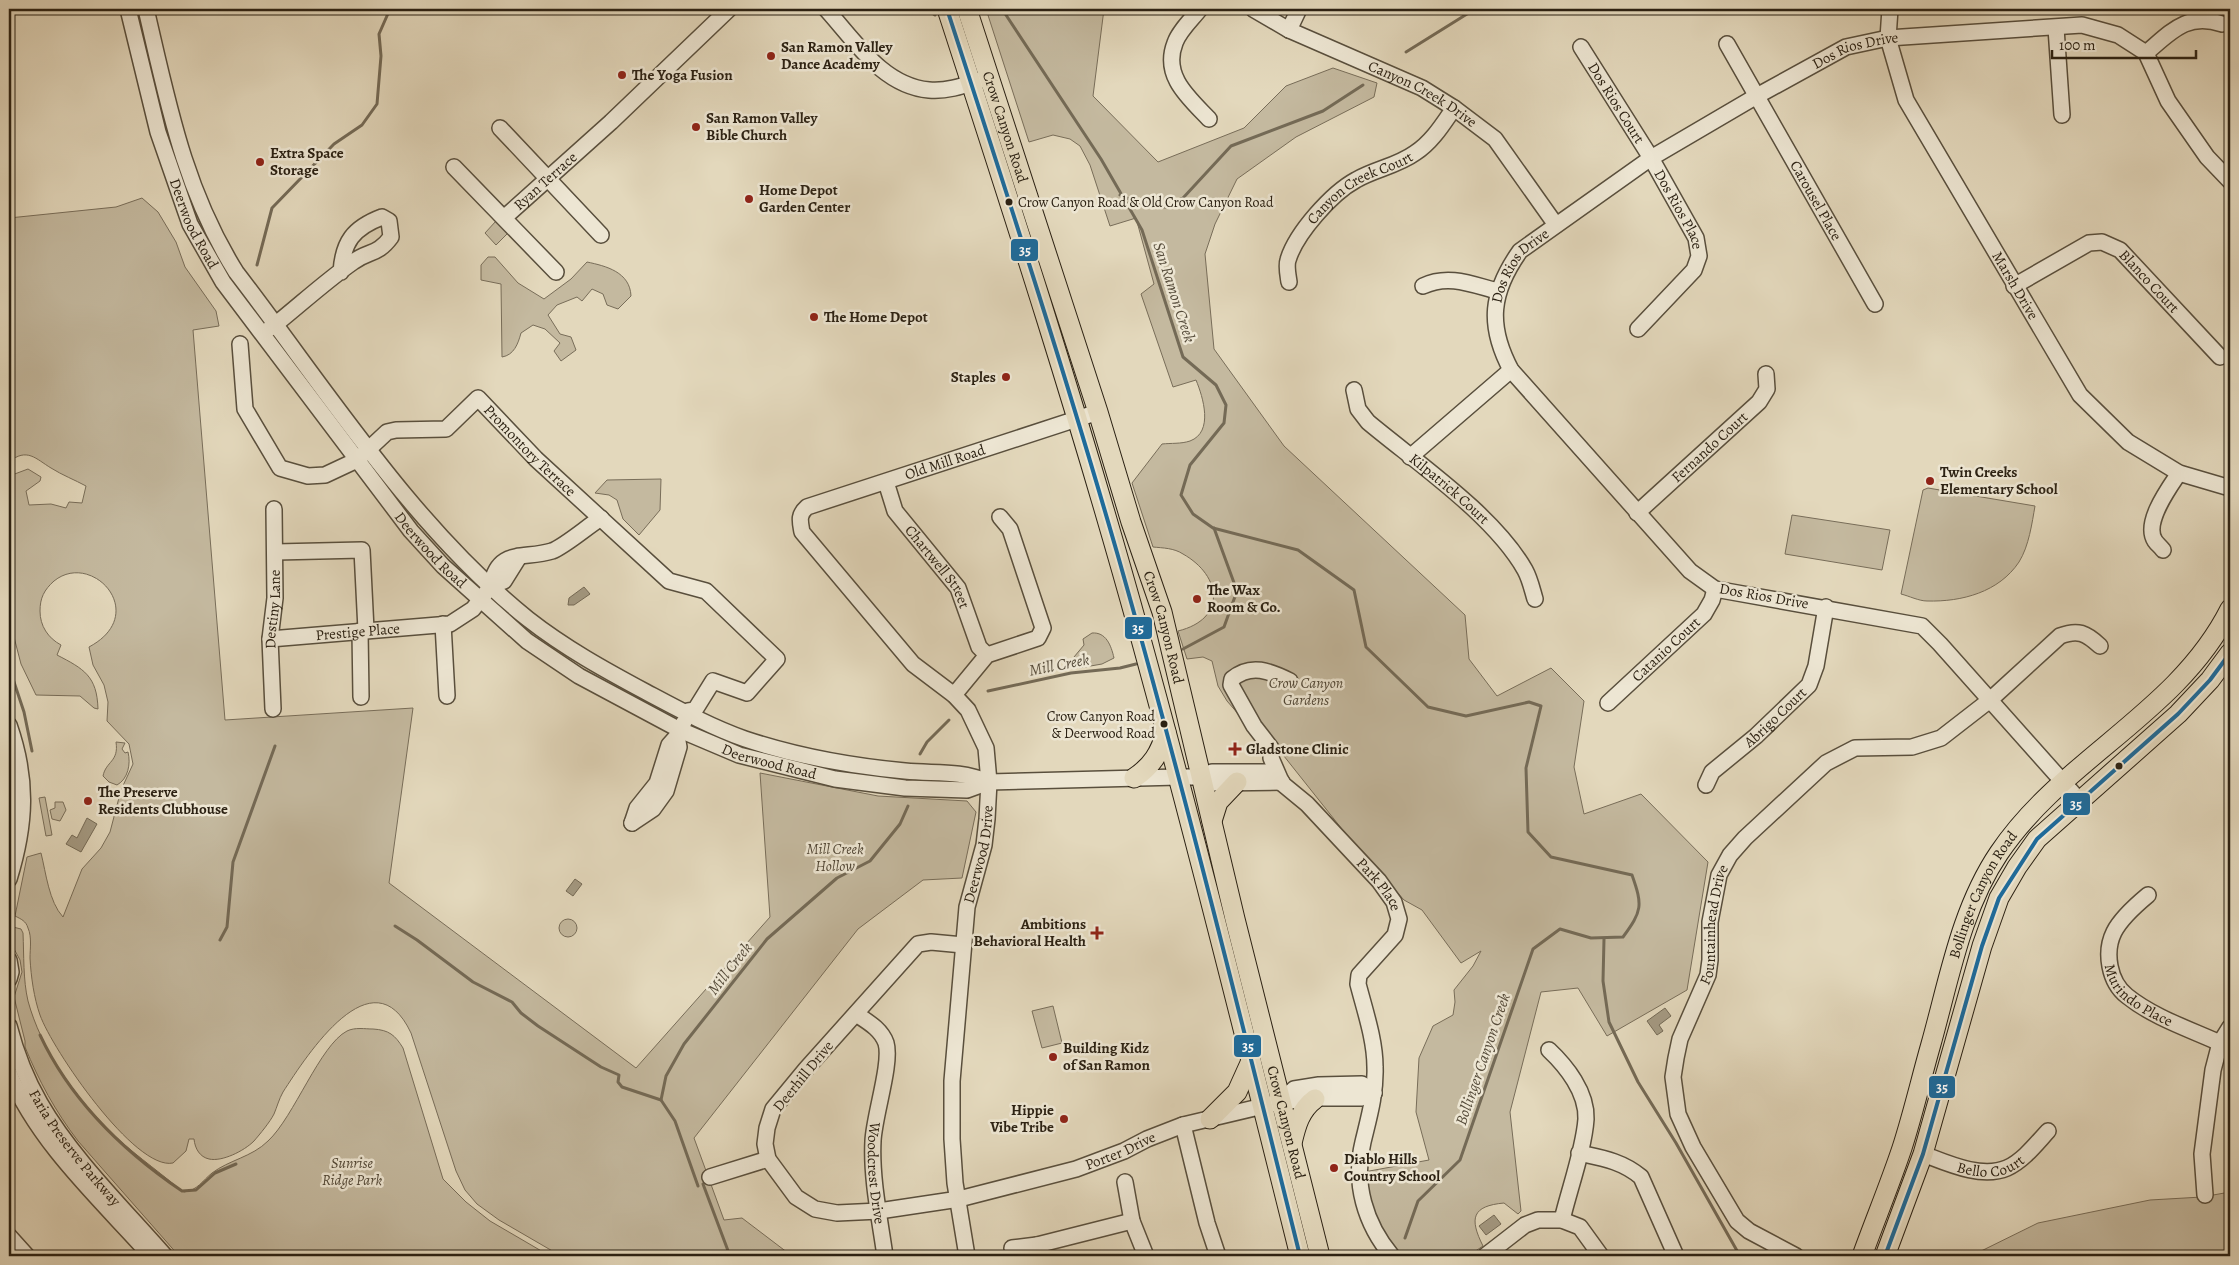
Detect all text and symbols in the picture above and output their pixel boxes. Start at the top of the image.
street label: Dos Rios Drive [1808,27,1899,74]
scale bar [2052,28,2195,60]
text: 100 m [2059,35,2096,55]
place label: San Ramon Valley Dance Academy [781,37,894,74]
marker: San Ramon Valley Dance Academy [765,50,777,62]
street label: Canyon Creek Drive [1365,56,1481,132]
street label: Dos Rios Court [1583,58,1649,147]
place label: The Yoga Fusion [632,65,733,85]
marker: The Yoga Fusion [616,69,628,81]
street label: Crow Canyon Road [978,69,1033,186]
place label: San Ramon Valley Bible Church [706,108,819,145]
marker: San Ramon Valley Bible Church [690,121,702,133]
place label: Extra Space Storage [270,143,344,180]
street label: Ryan Terrace [509,147,581,215]
street label: Canyon Creek Court [1302,147,1417,228]
marker: Extra Space Storage [254,156,266,168]
street label: Carousel Place [1785,157,1847,244]
street label: Dos Rios Place [1649,166,1708,251]
street label: Deerwood Road [165,176,224,273]
place label: Home Depot Garden Center [759,180,850,217]
marker: Home Depot Garden Center [743,193,755,205]
place label: Crow Canyon Road & Old Crow Canyon Road [1018,193,1274,212]
marker: Crow Canyon Road & Old Crow Canyon Road [1004,197,1014,207]
street label: Dos Rios Drive [1486,223,1553,305]
line badge: 35 [1010,238,1039,262]
water label: San Ramon Creek [1147,239,1201,345]
text: 35 [1019,241,1031,260]
street label: Blanco Court [2115,245,2184,317]
street label: Marsh Drive [1987,248,2043,324]
place label: The Home Depot [824,307,928,327]
marker: The Home Depot [808,311,820,323]
place label: Staples [951,367,996,387]
marker: Staples [1000,371,1012,383]
street label: Promontory Terrace [479,400,581,501]
street label: Fernando Court [1667,407,1752,487]
street label: Old Mill Road [902,439,989,484]
street label: Kilpatrick Court [1405,449,1494,529]
place label: Twin Creeks Elementary School [1940,462,2058,499]
marker: Twin Creeks Elementary School [1924,475,1936,487]
street label: Deerwood Road [390,508,472,593]
street label: Chartwell Street [901,521,974,611]
street label: Crow Canyon Road [1139,568,1189,687]
street label: Destiny Lane [260,569,285,649]
street label: Dos Rios Drive [1718,578,1811,614]
place label: The Wax Room & Co. [1207,580,1281,617]
marker: The Wax Room & Co. [1191,593,1203,605]
street label: Catanio Court [1627,612,1705,686]
line badge: 35 [1124,616,1153,640]
street label: Prestige Place [315,618,401,645]
text: 35 [1132,619,1144,638]
water label: Mill Creek [1027,648,1091,682]
park label: Crow Canyon Gardens [1269,673,1343,710]
street label: Abrigo Court [1739,683,1811,753]
place label: Crow Canyon Road & Deerwood Road [1047,707,1155,743]
marker: Crow Canyon Road & Deerwood Road [1159,719,1169,729]
street label: Deerwood Road [719,739,820,784]
place label: Gladstone Clinic [1246,739,1349,759]
marker: Gladstone Clinic [1228,742,1242,756]
unlabelled marker [2114,761,2124,771]
place label: The Preserve Residents Clubhouse [98,782,228,819]
line badge: 35 [2062,792,2091,816]
marker: The Preserve Residents Clubhouse [82,795,94,807]
text: 35 [2070,795,2082,814]
street label: Deerwood Drive [958,804,998,906]
street label: Bollinger Canyon Road [1944,826,2022,961]
park label: Mill Creek Hollow [806,839,864,876]
street label: Park Place [1352,853,1406,913]
street label: Fountainhead Drive [1695,860,1733,988]
place label: Ambitions Behavioral Health [974,914,1086,951]
marker: Ambitions Behavioral Health [1090,926,1104,940]
water label: Mill Creek [702,938,757,999]
street label: Murindo Place [2100,962,2176,1031]
water label: Bollinger Canyon Creek [1450,990,1516,1128]
line badge: 35 [1233,1034,1262,1058]
street label: Deerhill Drive [768,1036,838,1116]
text: 35 [1242,1037,1254,1056]
place label: Building Kidz of San Ramon [1063,1038,1151,1075]
marker: Building Kidz of San Ramon [1047,1051,1059,1063]
street label: Crow Canyon Road [1262,1063,1310,1182]
line badge: 35 [1928,1075,1956,1099]
text: 35 [1936,1078,1948,1097]
street label: Faria Preserve Parkway [24,1086,126,1211]
place label: Hippie Vibe Tribe [989,1100,1054,1137]
marker: Hippie Vibe Tribe [1058,1113,1070,1125]
street label: Woodcrest Drive [863,1120,890,1226]
street label: Porter Drive [1082,1127,1158,1175]
place label: Diablo Hills Country School [1344,1149,1440,1186]
street label: Bello Court [1955,1150,2028,1182]
park label: Sunrise Ridge Park [322,1153,382,1190]
marker: Diablo Hills Country School [1328,1162,1340,1174]

